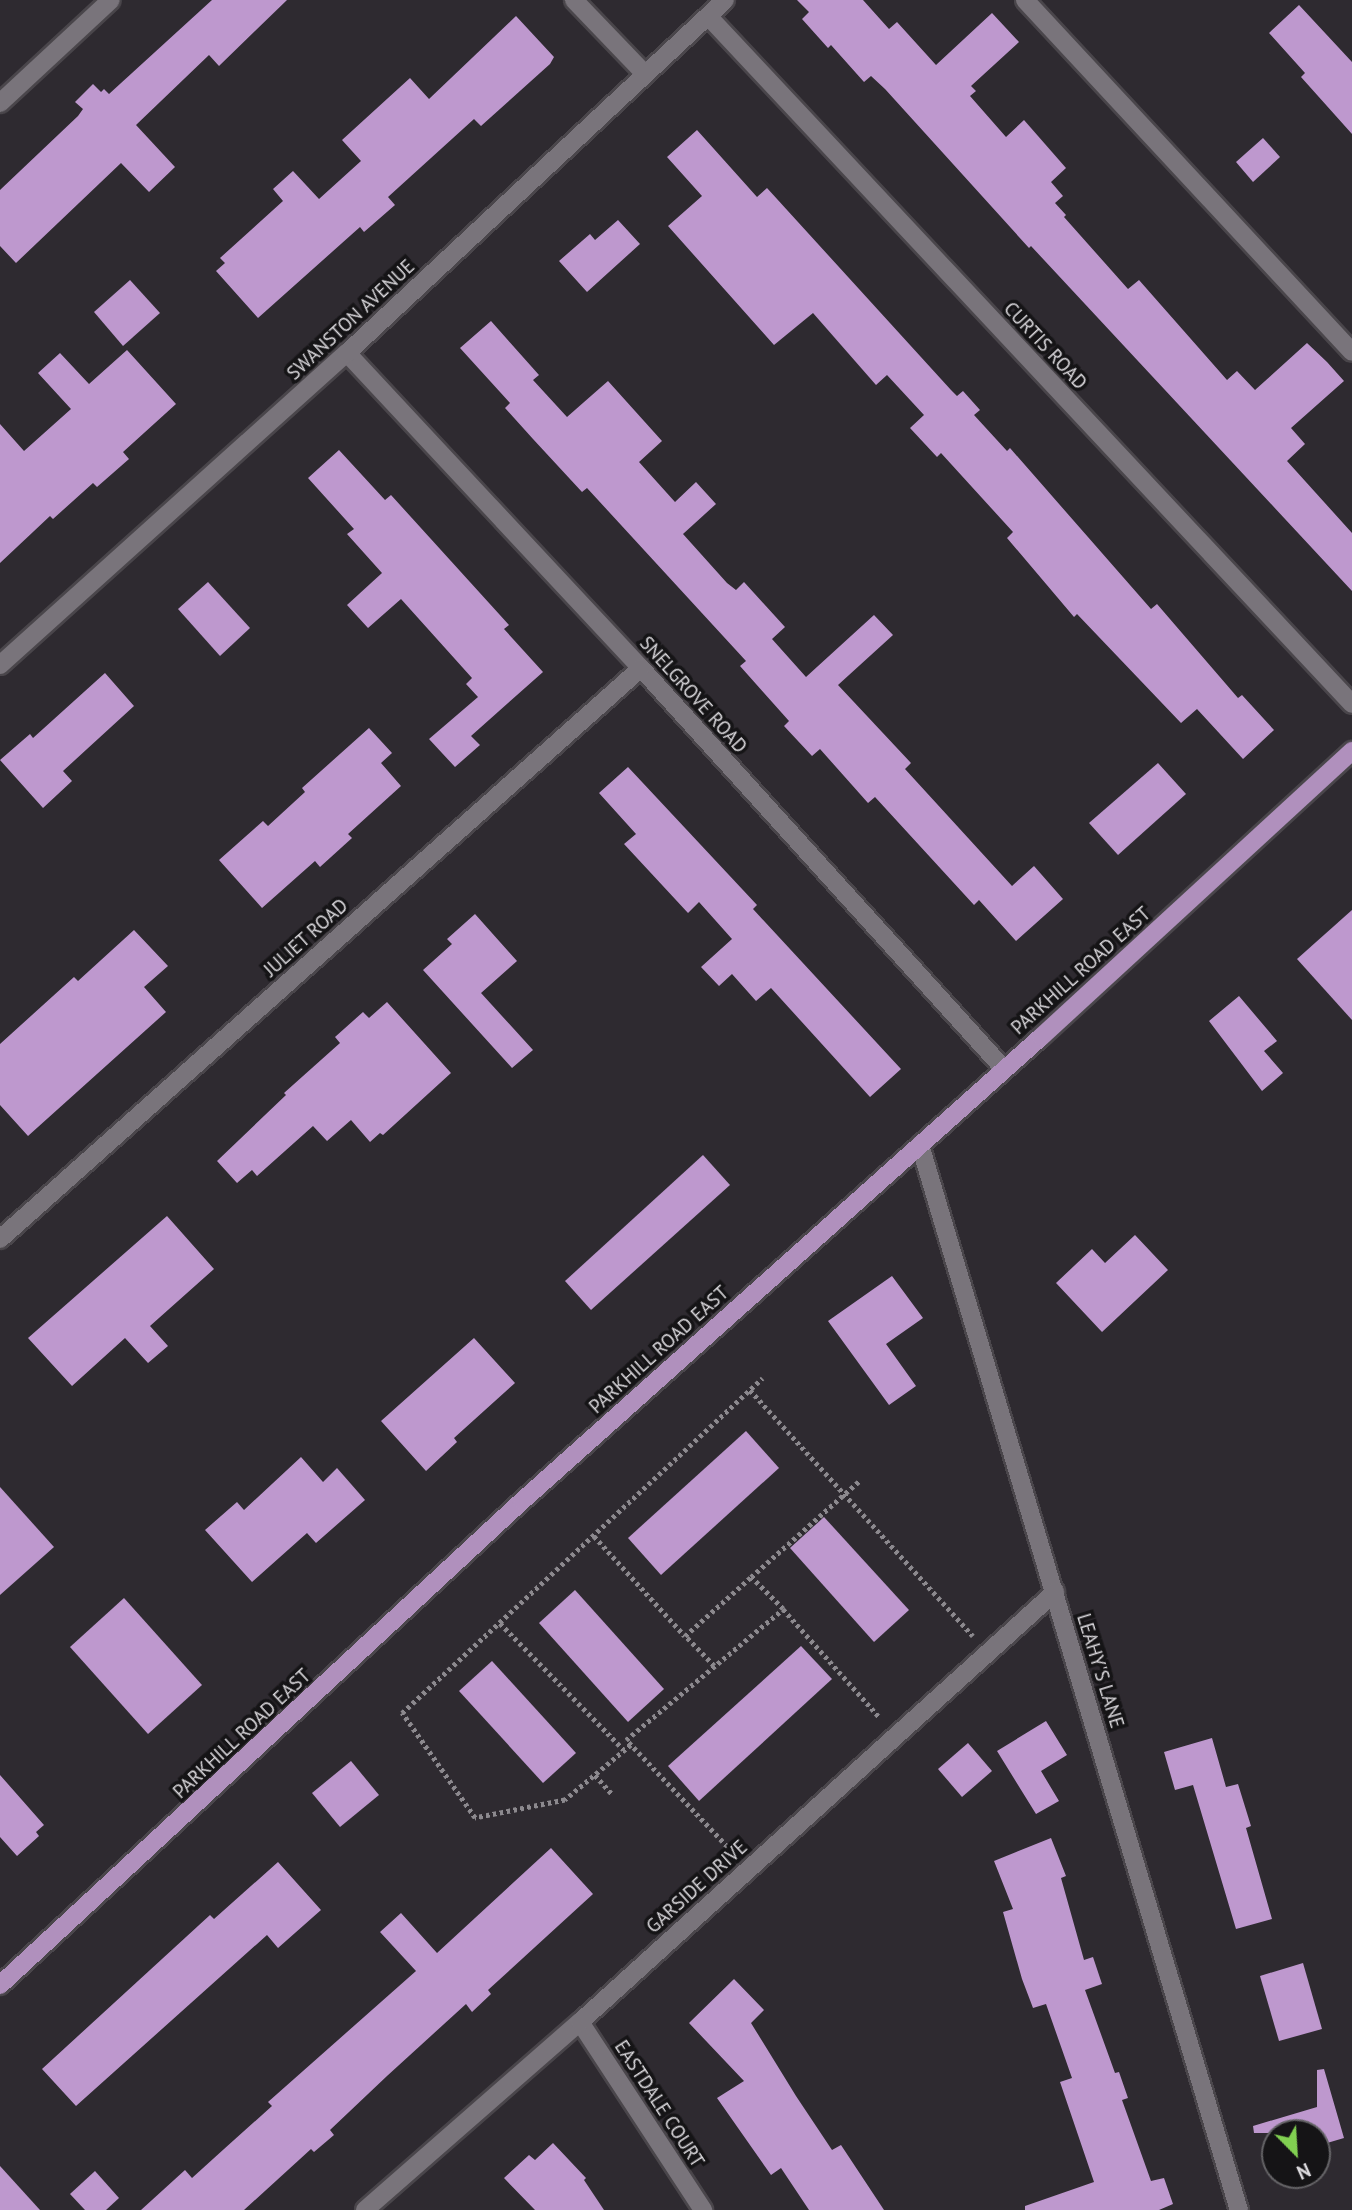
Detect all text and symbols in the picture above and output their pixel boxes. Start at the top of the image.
street label: SWANSTON AVENUE [282,255,420,385]
street label: CURTIS ROAD [999,298,1091,394]
street label: SNELGROVE ROAD [635,632,751,758]
street label: JULIET ROAD [259,894,353,982]
street label: PARKHILL ROAD EAST [1006,902,1156,1040]
street label: PARKHILL ROAD EAST [584,1281,734,1419]
street label: LEAHY'S LANE [1072,1611,1128,1731]
street label: PARKHILL ROAD EAST [168,1664,316,1804]
street label: GARSIDE DRIVE [642,1836,752,1938]
street label: EASTDALE COURT [610,2036,708,2172]
north arrow [1261,2119,1331,2189]
text: N [1293,2158,1314,2185]

